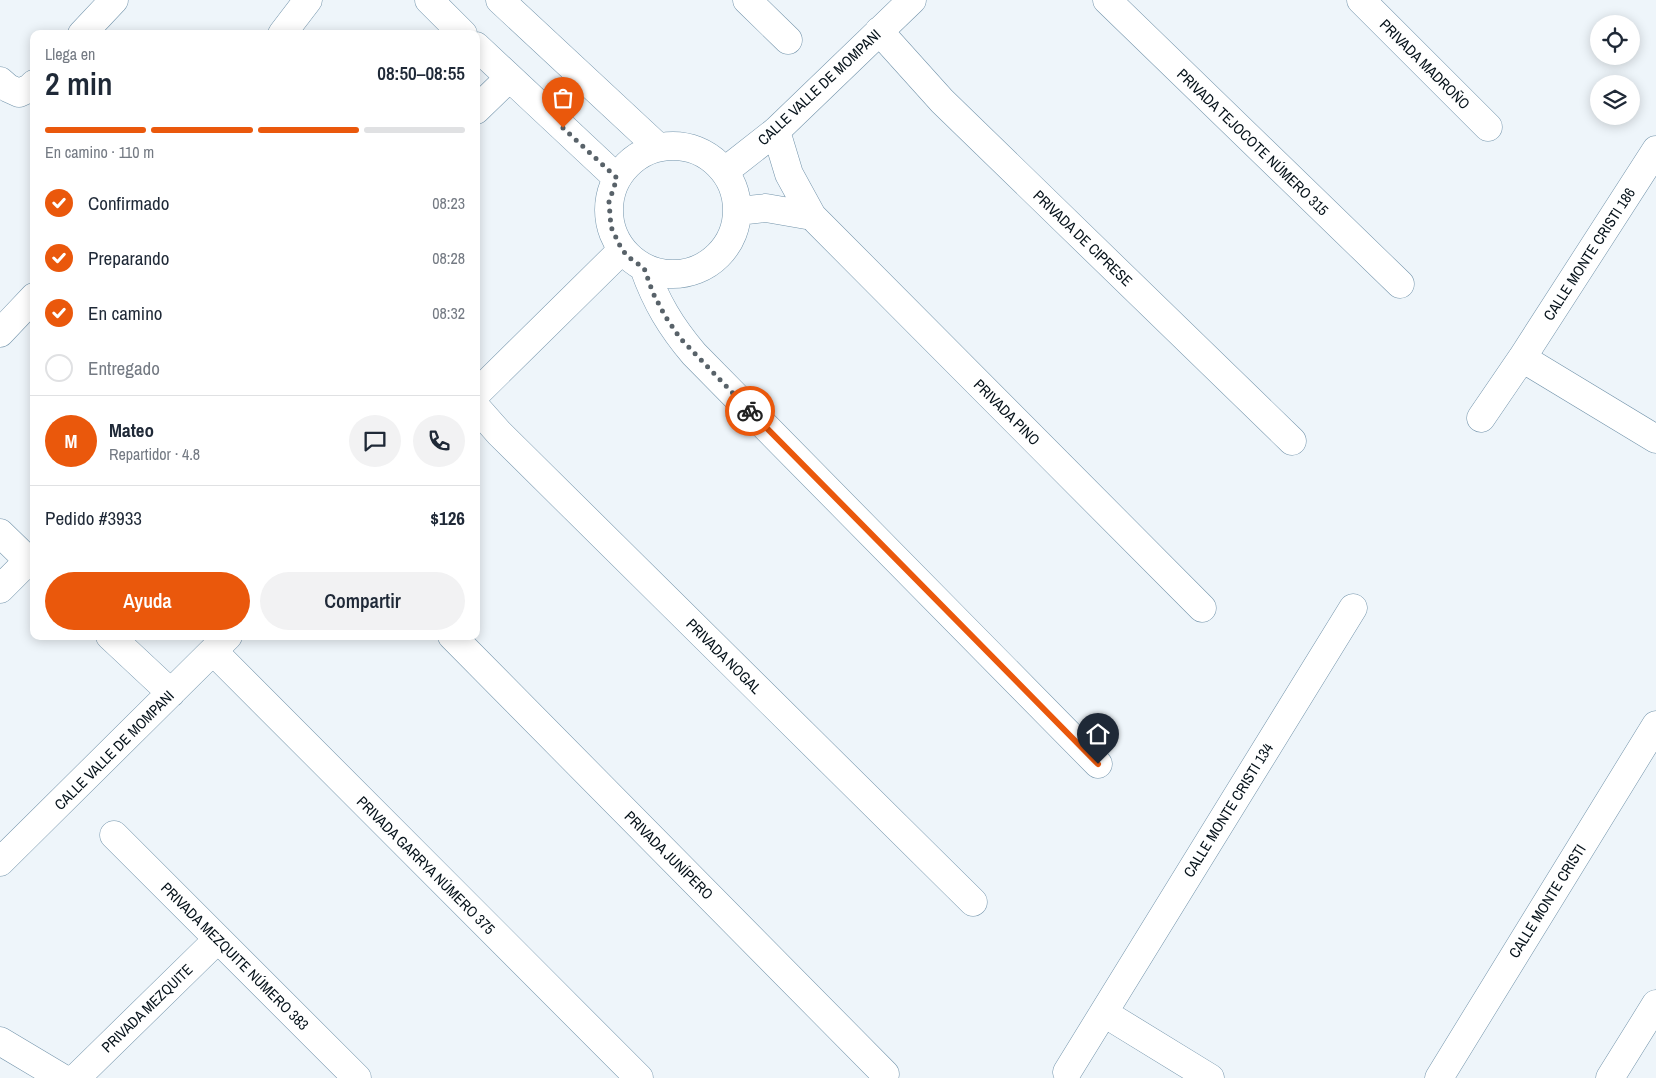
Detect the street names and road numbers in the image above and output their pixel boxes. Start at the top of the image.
street label: PRIVADA MADROÑO [1375,14,1475,114]
street label: CALLE VALLE DE MOMPANI [753,24,885,150]
street label: PRIVADA TEJOCOTE NÚMERO 315 [1173,64,1334,220]
street label: CALLE MONTE CRISTI 186 [1538,183,1640,325]
street label: PRIVADA DE CIPRESE [1029,185,1137,291]
street label: PRIVADA PINO [969,374,1045,450]
street label: PRIVADA NOGAL [682,614,767,699]
street label: CALLE VALLE DE MOMPANI [49,685,179,815]
street label: CALLE MONTE CRISTI 134 [1178,739,1278,881]
street label: PRIVADA GARRYA NÚMERO 375 [352,791,500,939]
street label: PRIVADA JUNÍPERO [620,806,718,904]
street label: CALLE MONTE CRISTI [1504,840,1590,962]
street label: PRIVADA MEZQUITE NÚMERO 383 [156,877,314,1035]
street label: PRIVADA MEZQUITE [97,959,197,1057]

